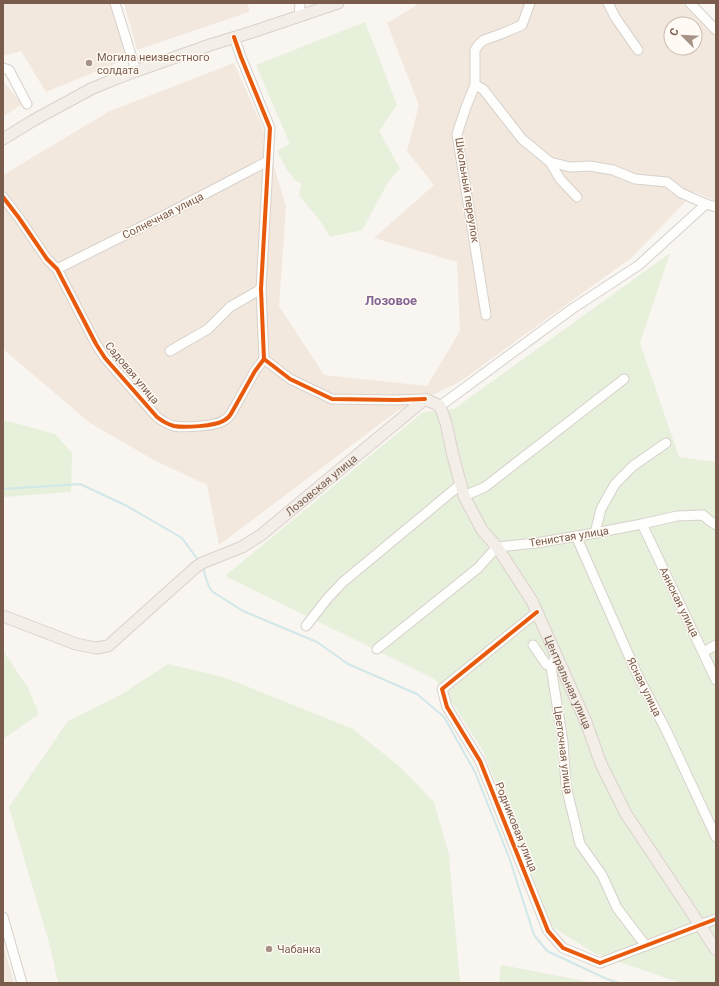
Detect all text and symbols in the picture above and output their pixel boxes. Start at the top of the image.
north arrow [663,16,703,56]
text: С [667,26,682,38]
place label: Могила неизвестного солдата [97,51,210,77]
marker: Могила неизвестного солдата [84,58,94,68]
street label: Школьный переулок [452,136,482,244]
street label: Солнечная улица [120,190,206,242]
district label: Лозовое [365,293,417,308]
street label: Садовая улица [102,339,162,407]
street label: Лозовская улица [283,452,360,518]
street label: Тенистая улица [528,524,610,550]
street label: Аянская улица [656,565,702,639]
street label: Центральная улица [542,633,595,731]
street label: Ясная улица [624,655,664,719]
street label: Цветочная улица [551,705,575,795]
street label: Родниковая улица [492,780,540,874]
place label: Чабанка [277,943,321,956]
marker: Чабанка [264,944,274,954]

